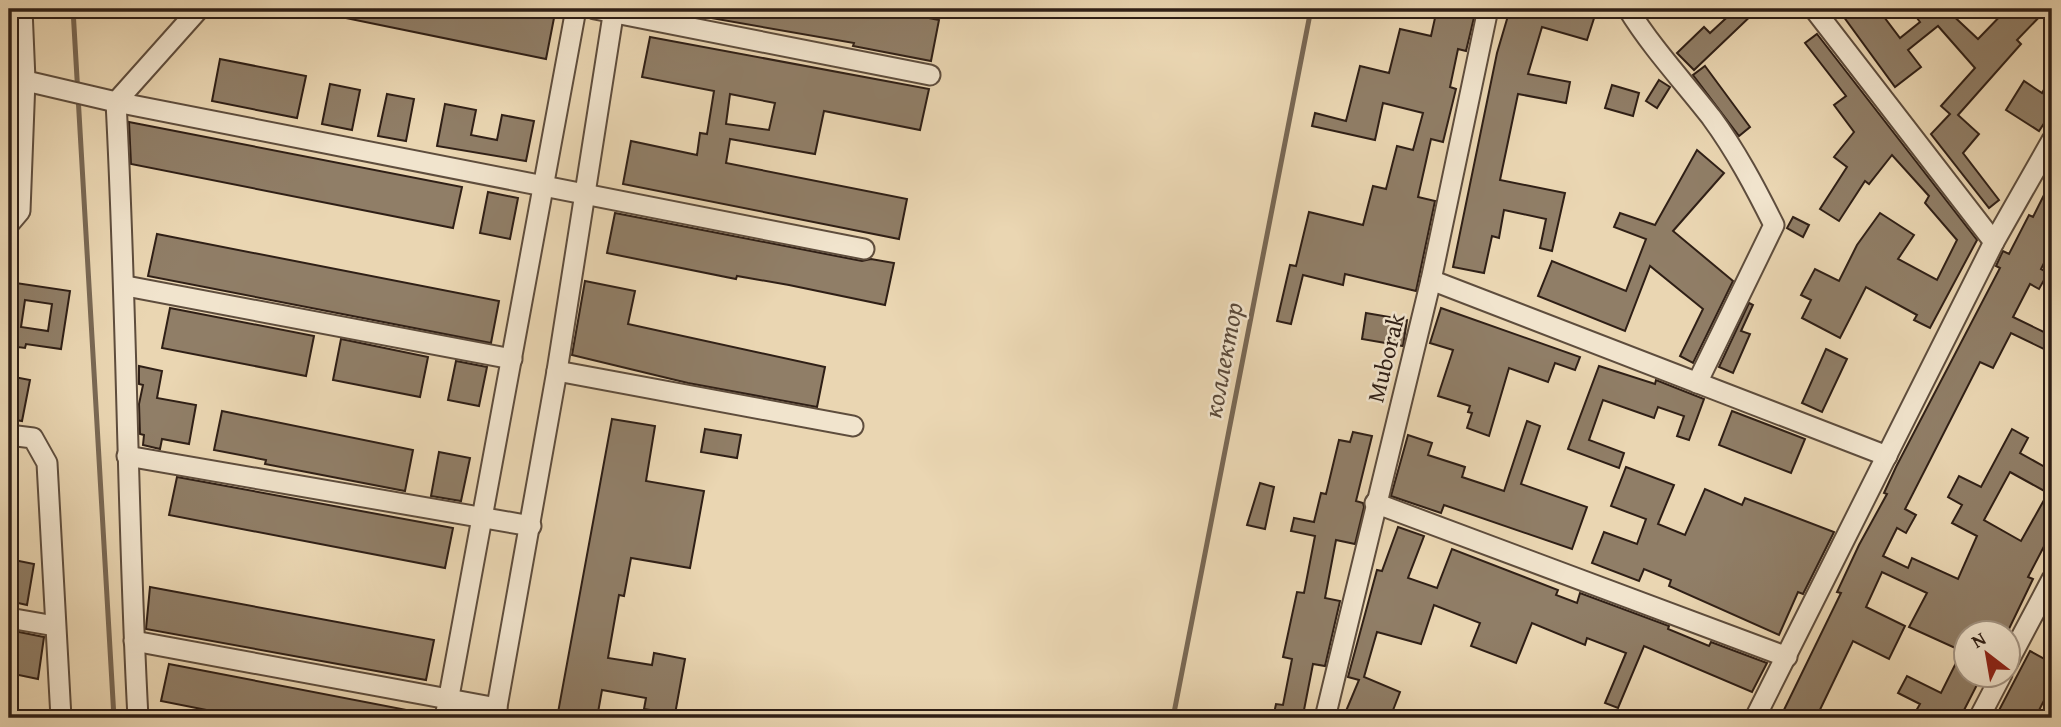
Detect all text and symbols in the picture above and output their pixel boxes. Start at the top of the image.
water label: коллектор [1192,299,1253,421]
street label: Muborak [1358,309,1414,406]
north arrow [1952,618,2022,688]
text: N [1966,624,1991,655]

